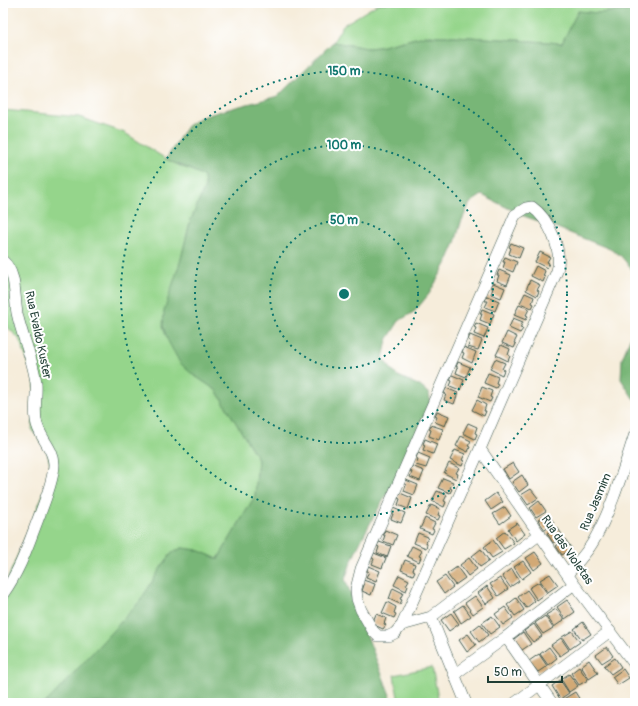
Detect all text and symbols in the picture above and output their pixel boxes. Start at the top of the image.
text: 150 m [328,64,361,79]
text: 100 m [327,138,362,153]
text: 50 m [330,213,358,228]
centre of rings [337,287,351,301]
street label: Rua Evaldo Kuster [21,290,55,381]
street label: Rua Jasmim [577,471,615,533]
street label: Rua das Violetas [538,513,597,588]
scale bar [488,658,562,684]
text: 50 m [494,665,522,680]

